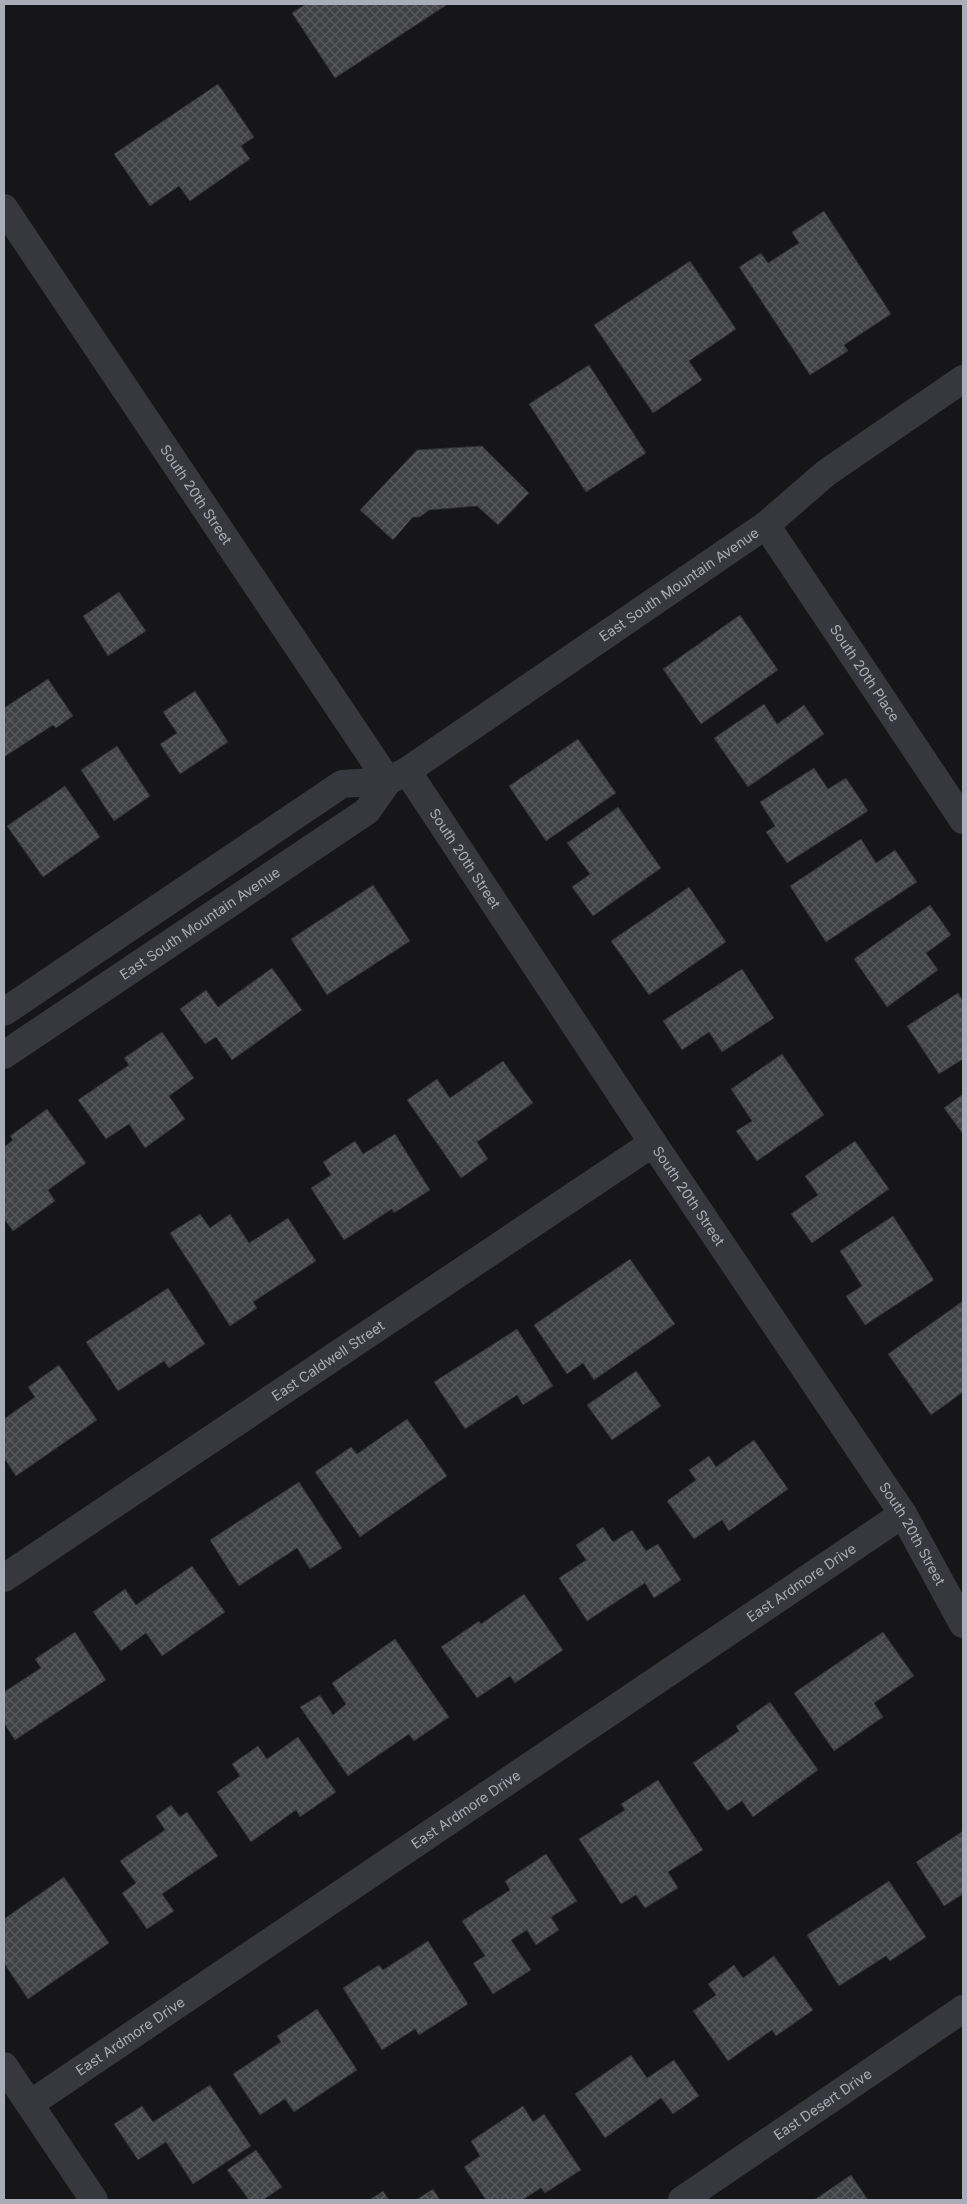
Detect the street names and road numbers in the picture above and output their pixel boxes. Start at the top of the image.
street label: South 20th Street [157,441,236,548]
street label: East South Mountain Avenue [596,524,762,645]
street label: South 20th Place [827,621,904,725]
street label: South 20th Street [426,805,505,912]
street label: East South Mountain Avenue [116,863,283,983]
street label: South 20th Street [650,1143,729,1249]
street label: East Caldwell Street [268,1316,388,1404]
street label: South 20th Street [876,1479,949,1588]
street label: East Ardmore Drive [743,1539,859,1625]
street label: East Ardmore Drive [408,1766,523,1852]
street label: East Ardmore Drive [72,1993,188,2079]
street label: East Desert Drive [770,2065,875,2143]

